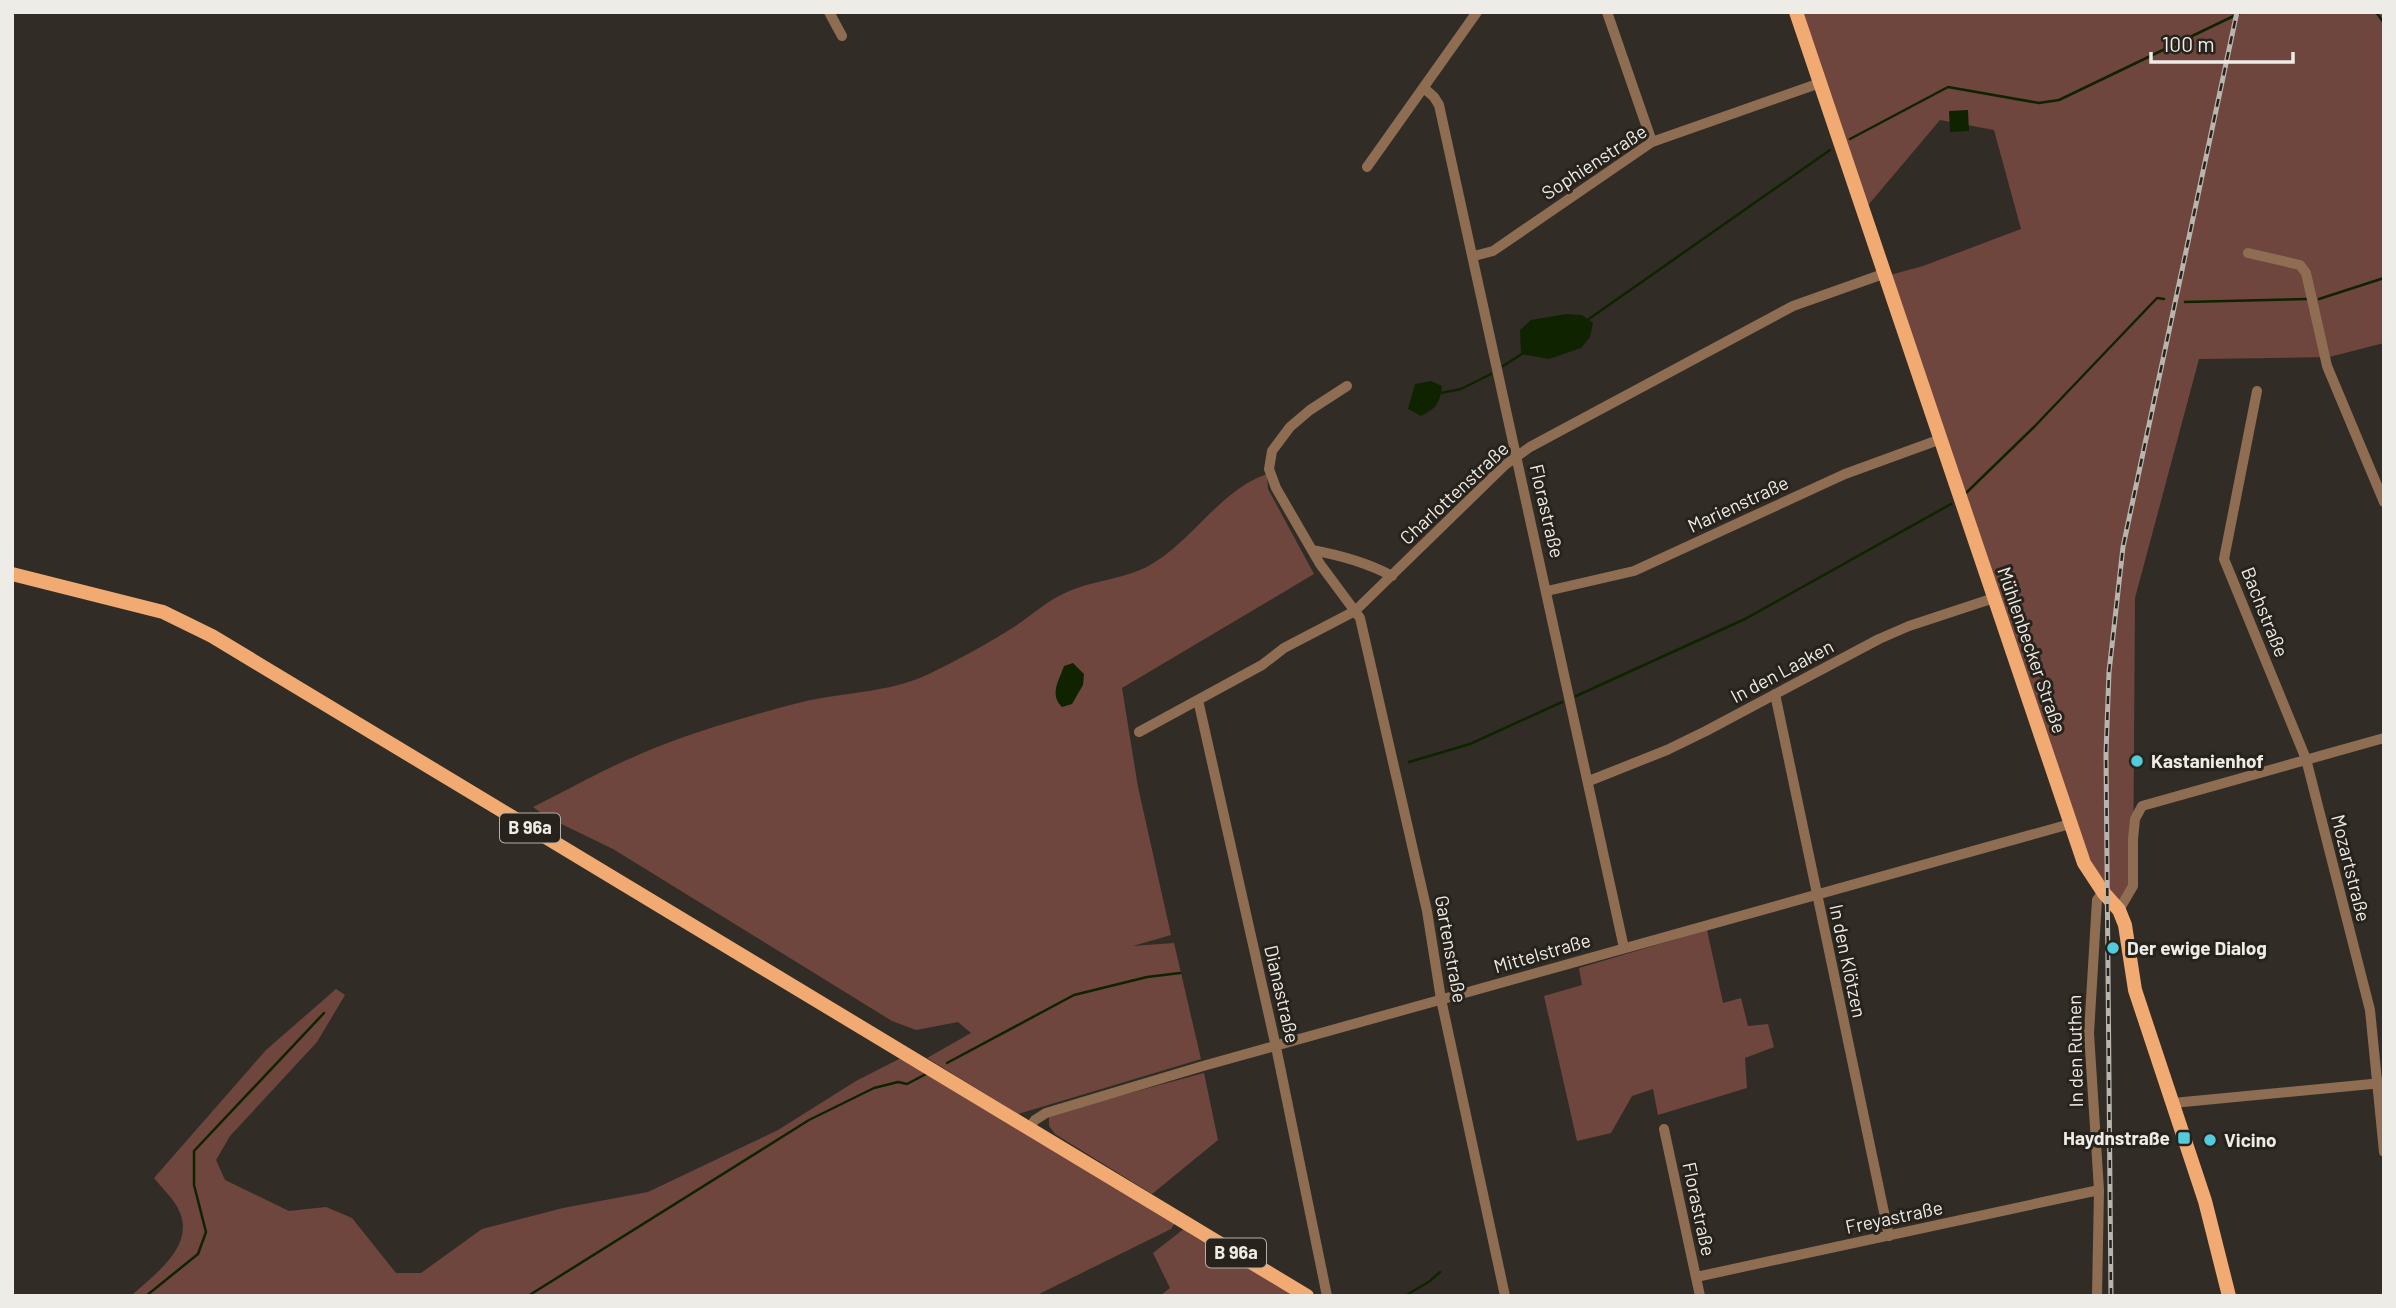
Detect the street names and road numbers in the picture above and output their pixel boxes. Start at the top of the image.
street label: Sophienstraße [1537,119,1651,204]
street label: Charlottenstraße [1395,436,1513,549]
street label: Florastraße [1526,462,1569,560]
street label: Marienstraße [1684,470,1792,537]
street label: Bachstraße [2237,563,2294,660]
street label: Mühlenbecker Straße [1993,564,2072,736]
street label: In den Laaken [1726,634,1837,707]
street label: Mozartstraße [2327,812,2376,924]
road number: B 96a [500,814,560,842]
street label: Gartenstraße [1431,893,1472,1004]
street label: In den Klötzen [1825,902,1872,1020]
street label: Mittelstraße [1491,928,1593,977]
street label: Dianastraße [1260,943,1305,1045]
street label: In den Ruthen [2062,994,2087,1108]
street label: Florastraße [1678,1160,1721,1258]
street label: Freyastraße [1843,1195,1945,1238]
road number: B 96a [1206,1238,1266,1268]

